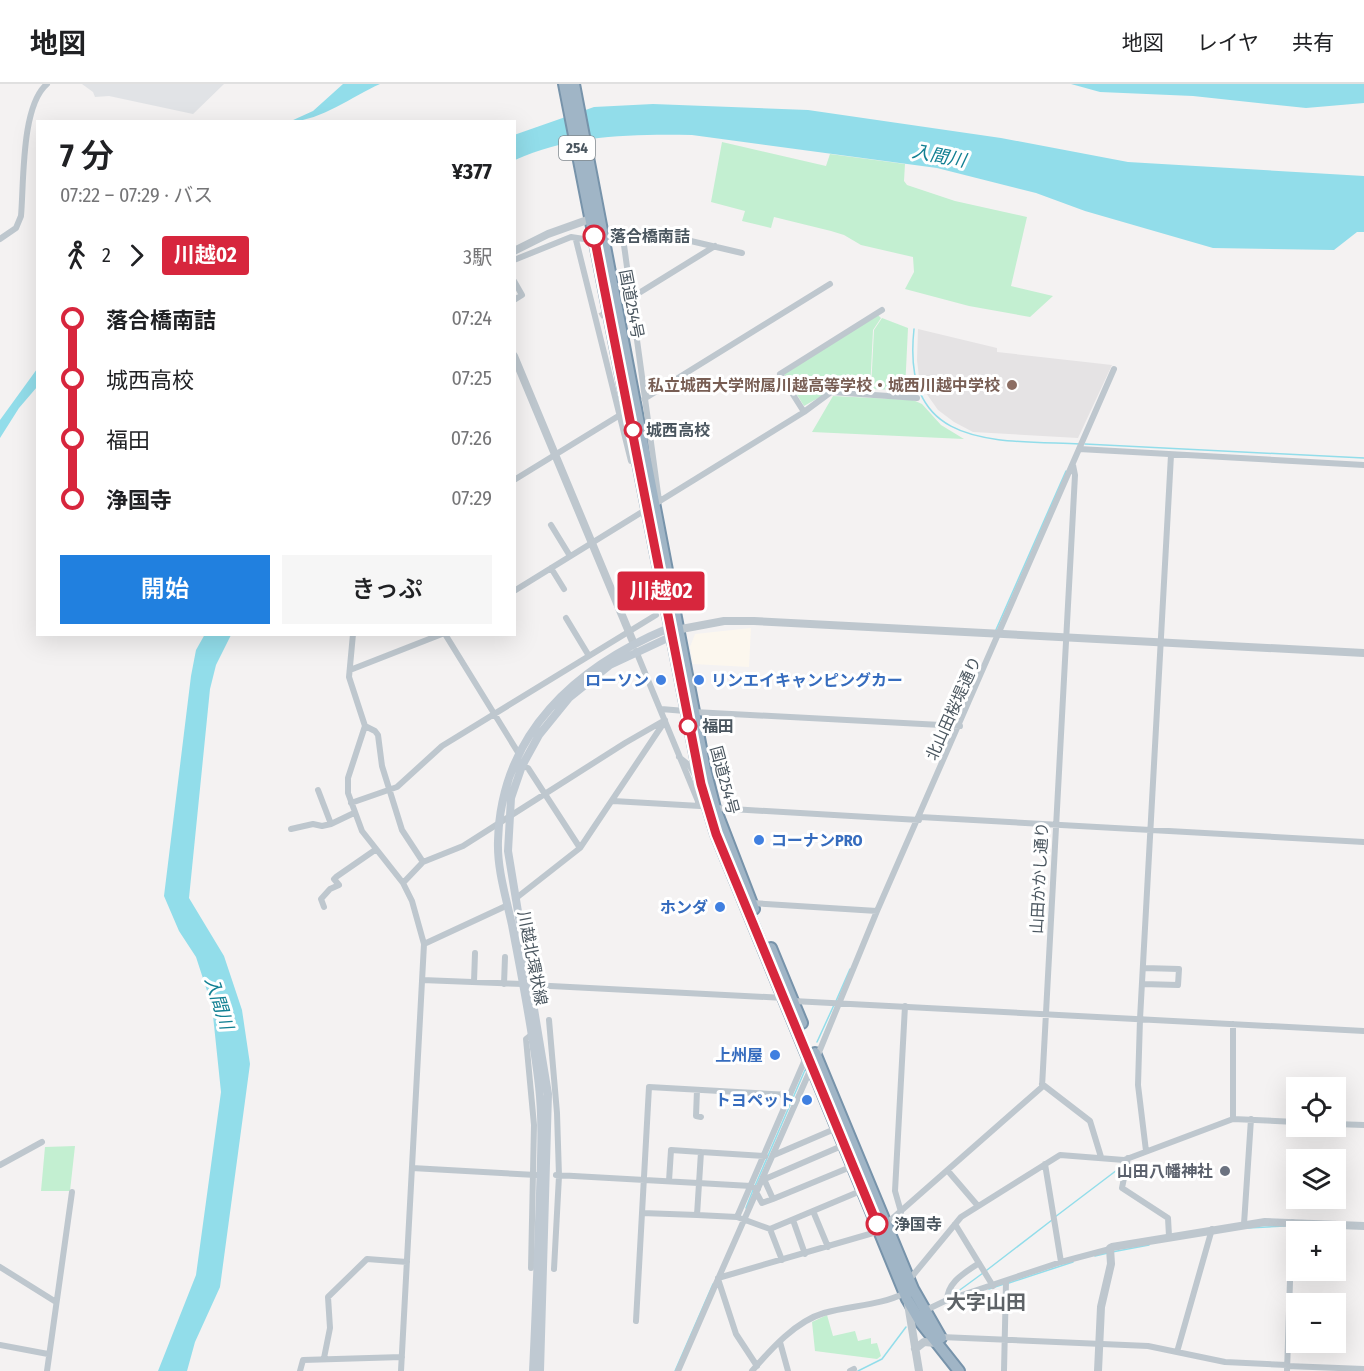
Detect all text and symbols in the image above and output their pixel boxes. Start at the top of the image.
text: 地図 [30,27,86,60]
text: 地図 [1122,30,1164,56]
text: レイヤ [1197,30,1259,56]
text: 共有 [1292,30,1334,56]
text: 7 分 [60,136,114,176]
road number: 254 [559,136,595,160]
water label: 入間川 [910,140,970,172]
text: ¥377 [452,158,492,185]
text: 07:22 – 07:29 · バス [60,183,213,207]
marker: 落合橋南詰 [583,225,605,247]
place label: 落合橋南詰 [610,227,690,246]
icon: walk [60,239,93,272]
icon: forward [120,239,153,272]
text: 川越02 [174,242,237,268]
text: 2 [102,243,111,267]
text: 3駅 [463,245,492,269]
street label: 国道254号 [615,268,648,340]
text: 07:24 [452,306,492,330]
text: 落合橋南詰 [106,307,216,334]
text: 07:25 [452,366,492,390]
text: 城西高校 [106,367,194,394]
place label: 私立城西大学附属川越高等学校・城西川越中学校 [648,376,1000,395]
marker: 私立城西大学附属川越高等学校・城西川越中学校 [1005,378,1019,392]
marker: 城西高校 [624,421,642,439]
place label: 城西高校 [646,421,710,440]
text: 07:26 [451,426,492,450]
text: 福田 [106,427,150,454]
text: 07:29 [451,486,492,510]
text: 浄国寺 [106,487,172,514]
button: 開始 [60,555,270,624]
button: きっぷ [282,555,492,624]
line badge: 川越02 [619,572,703,610]
text: 川越02 [630,578,693,604]
street label: 北山田桜堤通り [922,653,985,763]
place label: ローソン [585,671,649,690]
place label: リンエイキャンピングカー [711,671,903,690]
marker: ローソン [654,673,668,687]
marker: リンエイキャンピングカー [692,673,706,687]
marker: 福田 [679,717,697,735]
place label: 福田 [702,717,734,736]
street label: 国道254号 [706,744,743,816]
street label: 山田かかし通り [1027,822,1052,934]
place label: コーナンPRO [771,831,863,850]
marker: コーナンPRO [752,833,766,847]
place label: ホンダ [660,898,708,917]
marker: ホンダ [713,900,727,914]
street label: 川越北環状線 [514,909,551,1007]
water label: 入間川 [200,974,238,1034]
place label: 上州屋 [715,1046,763,1065]
marker: 上州屋 [768,1048,782,1062]
map controls [1286,1077,1346,1353]
button: locate [1286,1077,1346,1137]
place label: トヨペット [715,1091,795,1110]
marker: トヨペット [800,1093,814,1107]
button: layers [1286,1149,1346,1209]
place label: 山田八幡神社 [1117,1162,1213,1181]
marker: 山田八幡神社 [1218,1164,1232,1178]
marker: 浄国寺 [866,1213,888,1235]
place label: 浄国寺 [894,1215,942,1234]
button: + [1286,1221,1346,1281]
district label: 大字山田 [946,1290,1026,1314]
button: − [1286,1293,1346,1353]

